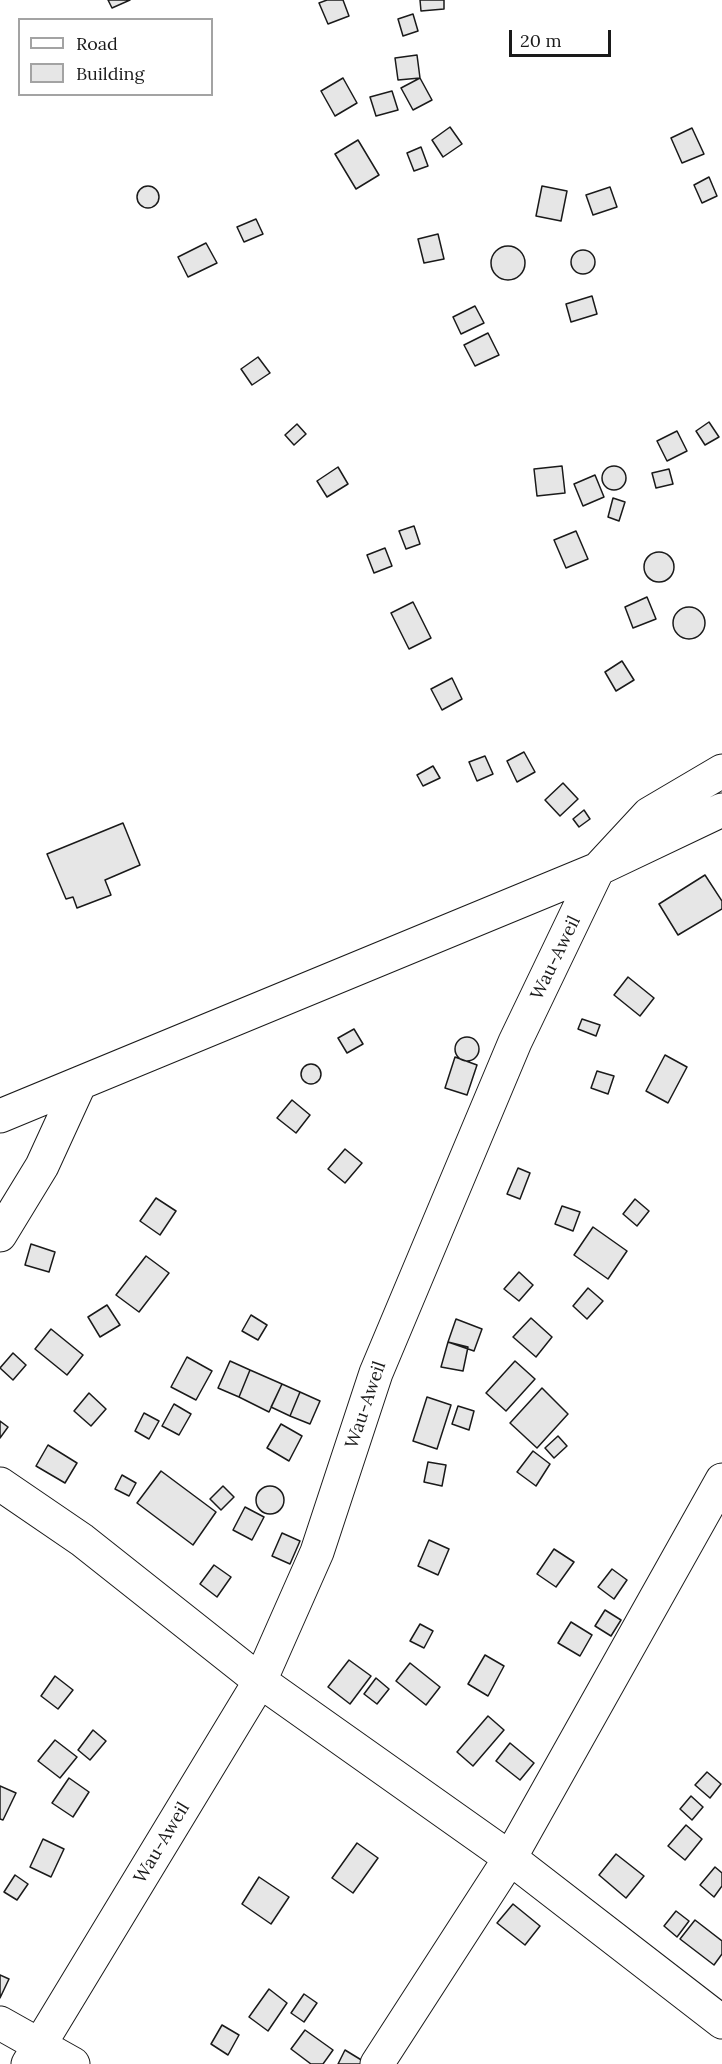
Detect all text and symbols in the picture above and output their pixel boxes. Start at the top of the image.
legend [18,18,213,96]
scale bar [512,18,614,56]
text: 20 m [520,29,562,52]
text: Road [76,32,118,55]
text: Building [76,62,144,85]
street label: Wau-Aweil [526,913,586,1003]
street label: Wau-Aweil [341,1359,391,1451]
street label: Wau-Aweil [129,1799,195,1887]

